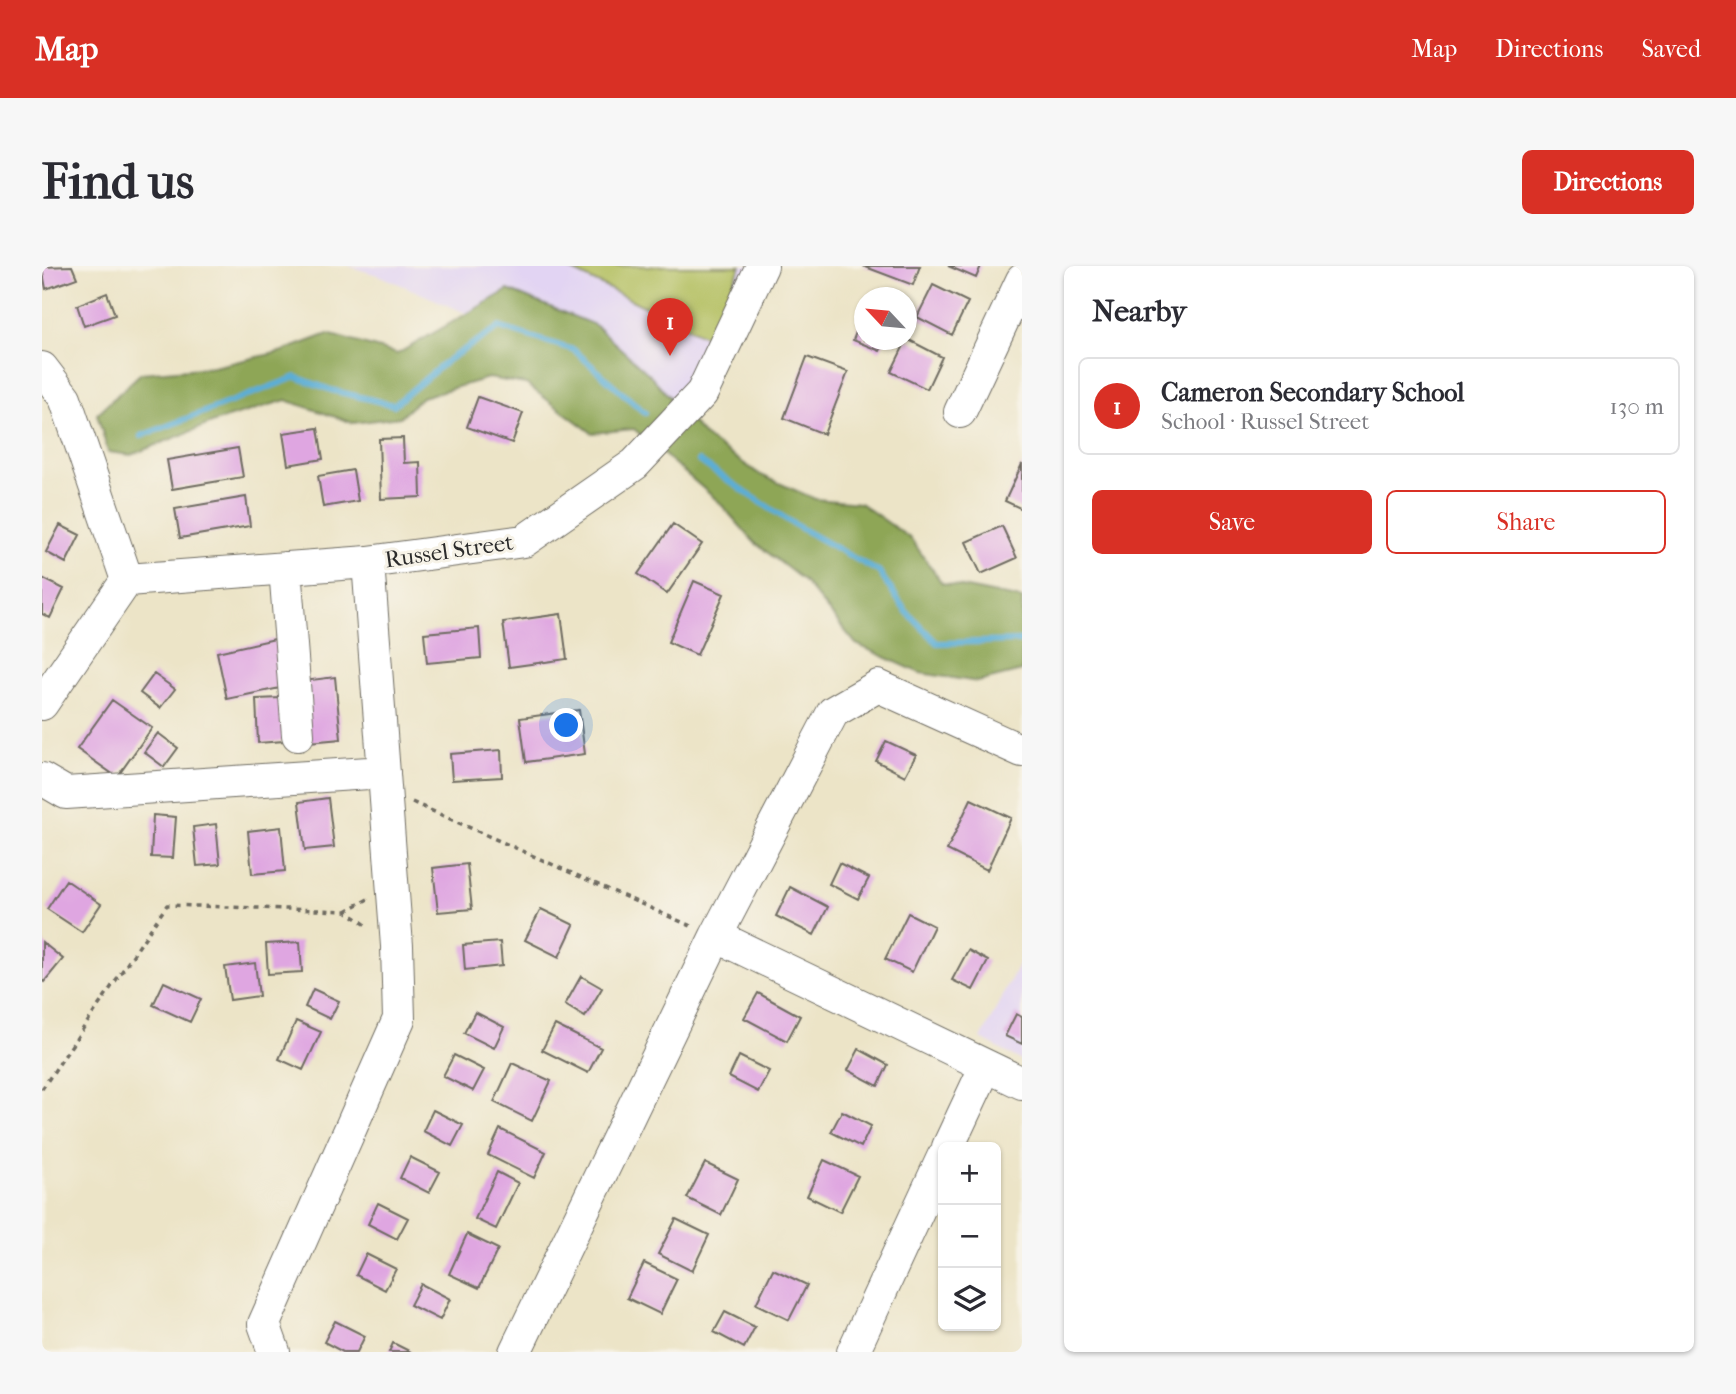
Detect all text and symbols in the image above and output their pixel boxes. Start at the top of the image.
text: Map [35,30,98,69]
text: Map [1411,35,1457,63]
text: Directions [1495,35,1603,63]
text: Saved [1641,35,1701,63]
button: Directions [1522,150,1694,214]
text: Find us [42,153,194,211]
north arrow [854,287,917,350]
text: Nearby [1092,294,1187,329]
pin: 1 [647,298,693,356]
text: Cameron Secondary School [1161,377,1465,408]
text: 1 [1113,393,1121,420]
text: 130 m [1610,393,1664,420]
text: School · Russel Street [1161,408,1369,435]
button: Save [1092,490,1372,554]
button: Share [1386,490,1666,554]
street label: Russel Street [383,529,515,573]
your location [549,708,583,742]
map controls [938,1142,1001,1331]
button: + [938,1142,1001,1205]
button: − [938,1205,1001,1268]
button: layers [938,1268,1001,1331]

